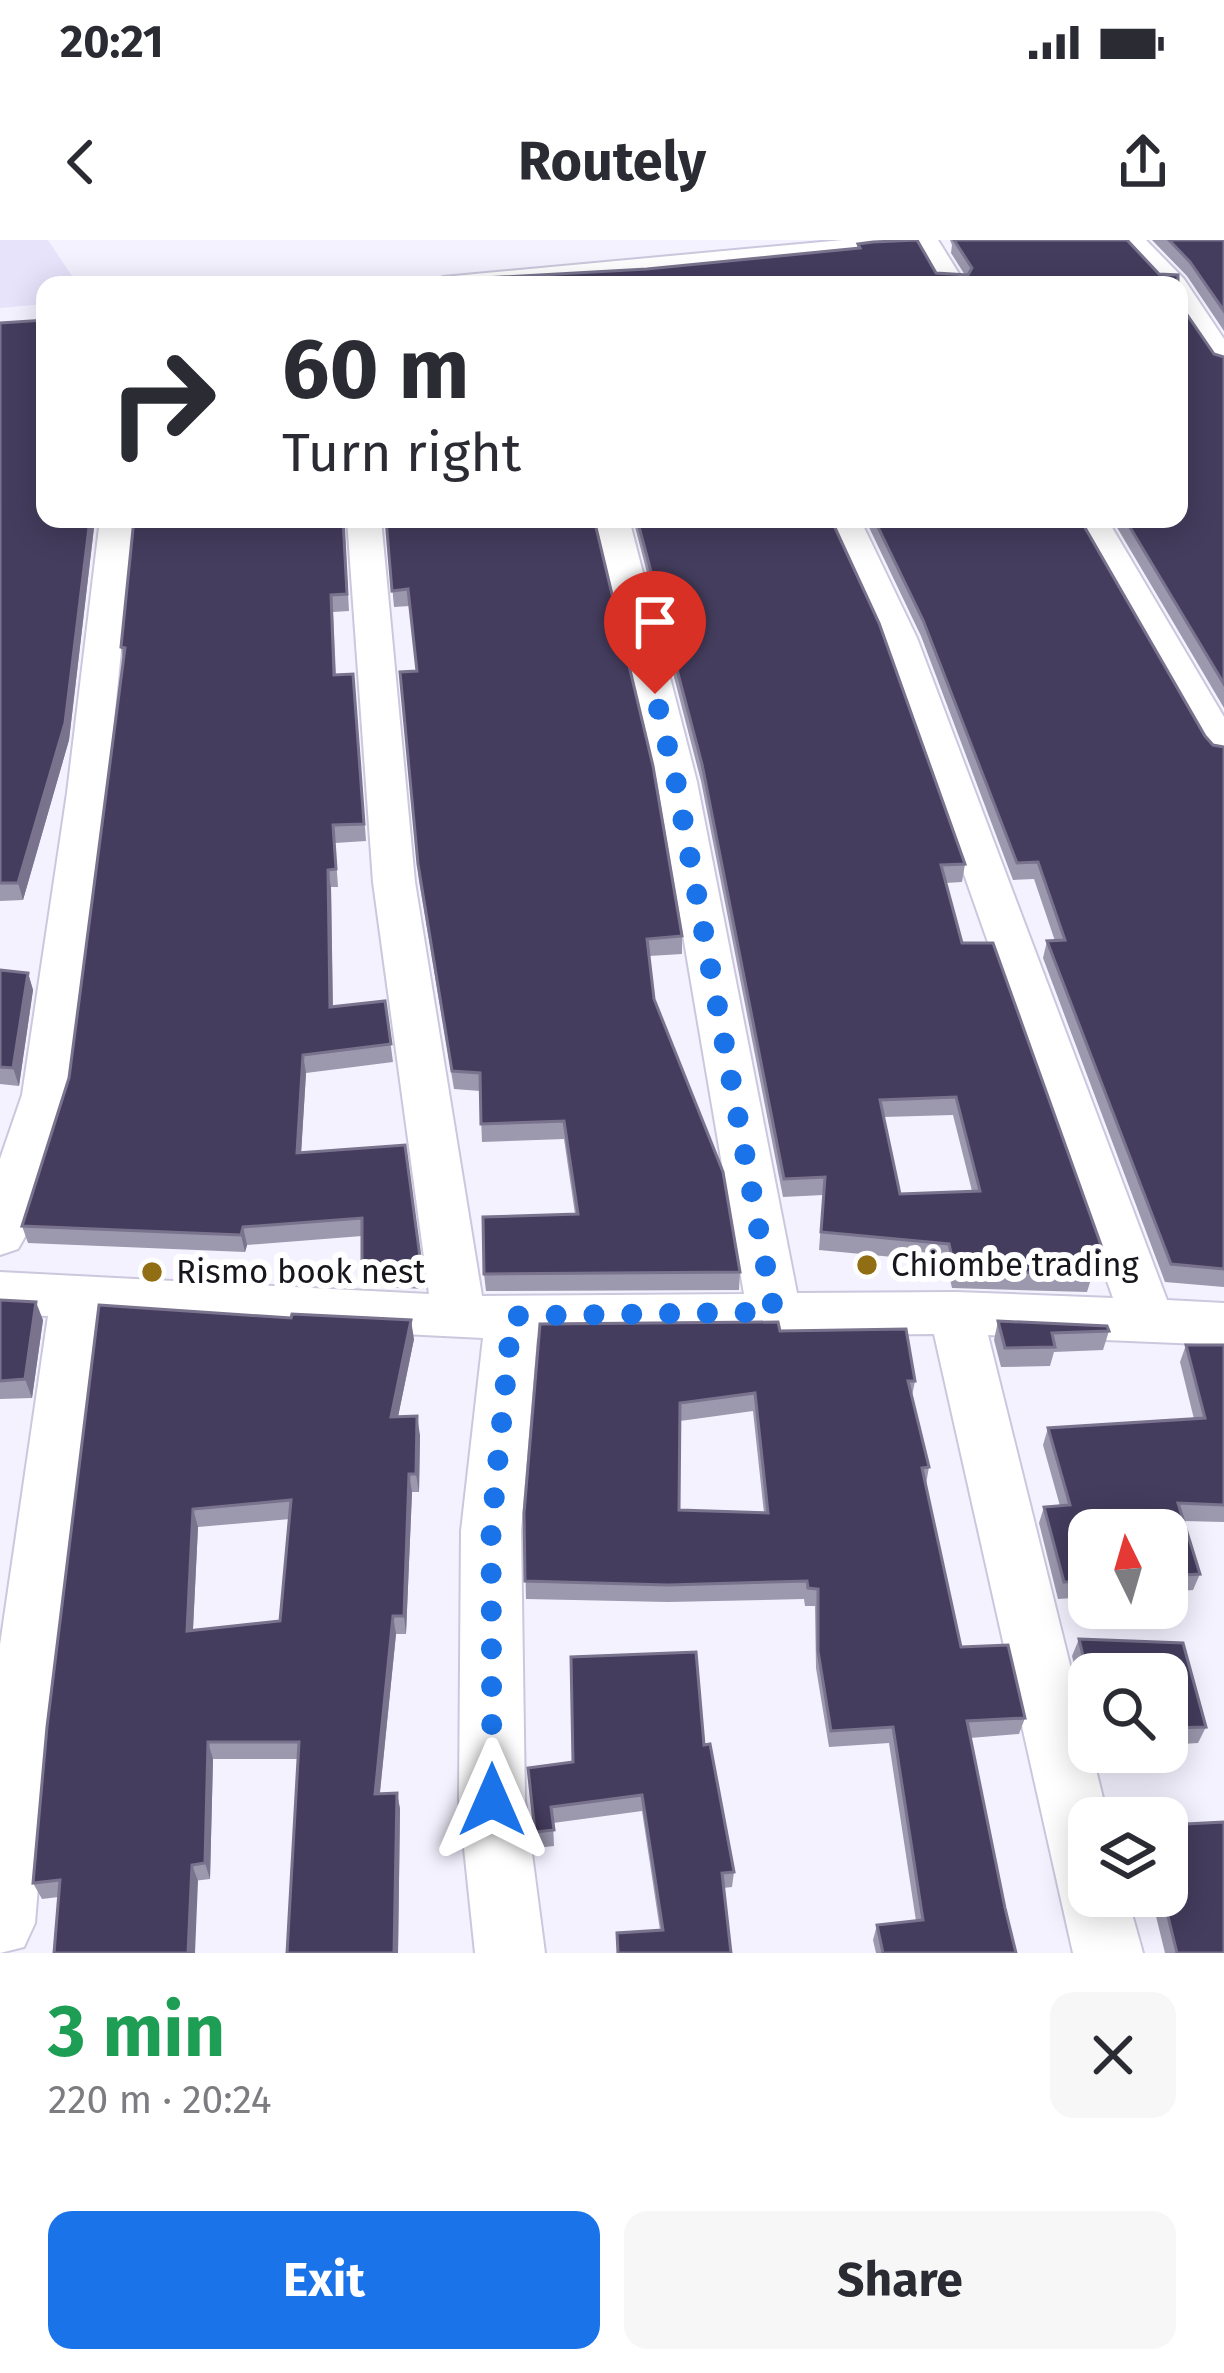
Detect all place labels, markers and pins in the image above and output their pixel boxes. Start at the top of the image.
pin [604,571,706,694]
place label: Chiombe trading [891,1245,1140,1285]
place label: Rismo book nest [176,1252,426,1292]
marker: Chiombe trading [854,1252,880,1278]
marker: Rismo book nest [139,1259,165,1285]

